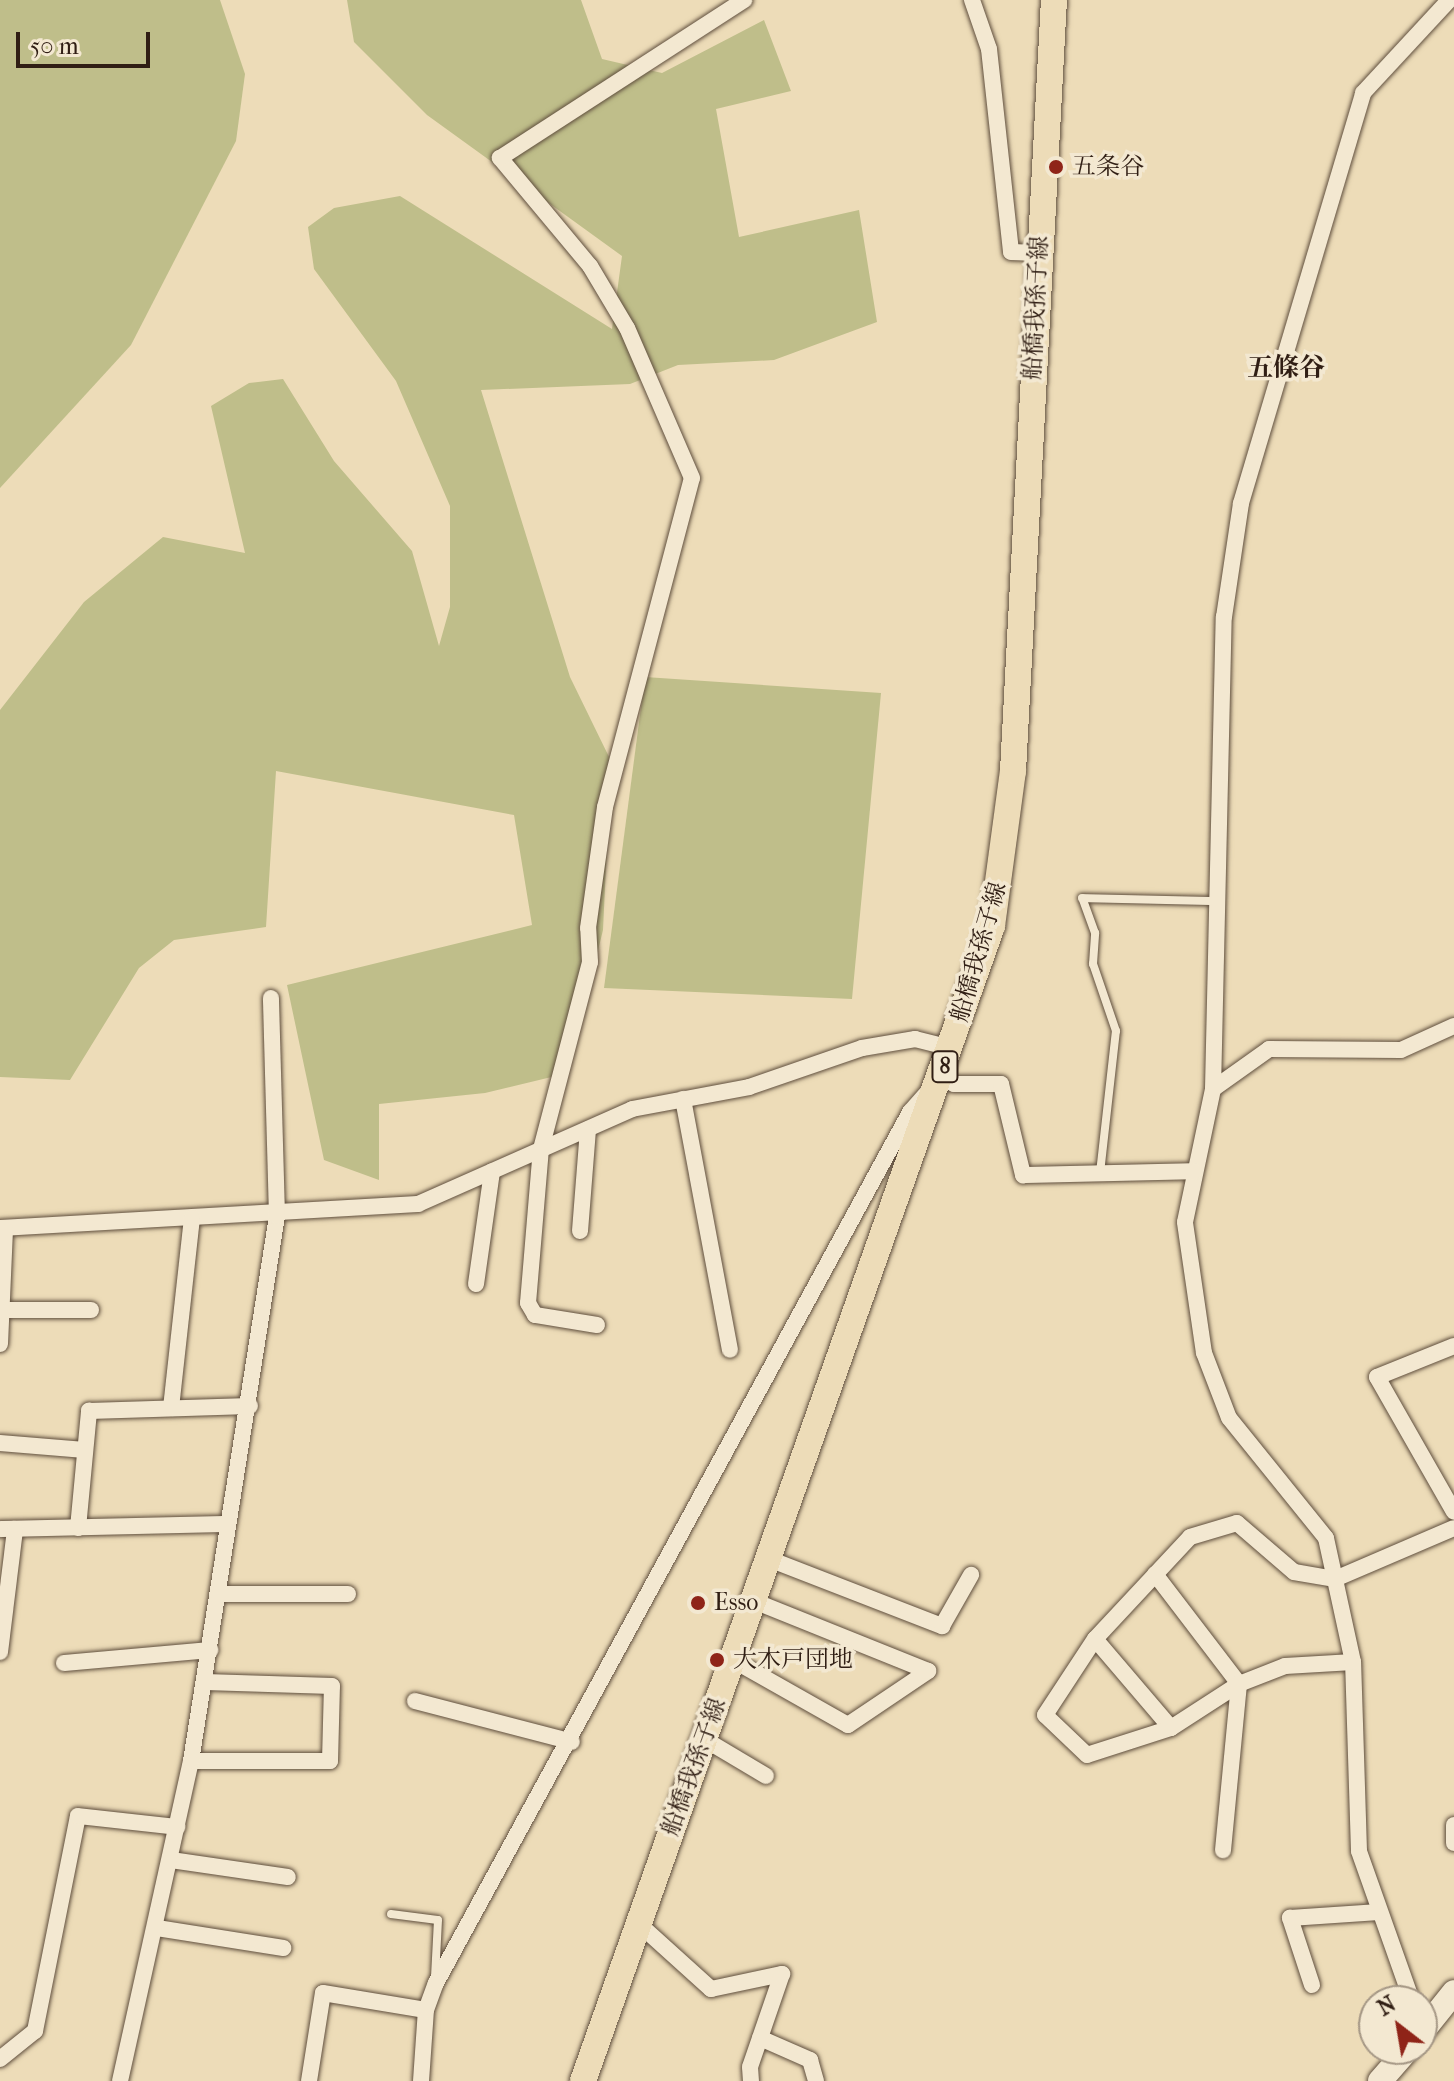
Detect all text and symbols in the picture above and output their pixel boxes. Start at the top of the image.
scale bar [20,16,154,66]
text: 50 m [30,32,79,60]
place label: 五条谷 [1072,153,1144,181]
marker: 五条谷 [1047,158,1065,176]
street label: 船橋我孫子線 [1018,235,1054,381]
district label: 五條谷 [1247,352,1325,384]
street label: 船橋我孫子線 [945,879,1013,1025]
road number: 8 [931,1049,959,1085]
place label: Esso [714,1589,759,1617]
marker: Esso [689,1594,707,1612]
place label: 大木戸団地 [733,1646,853,1674]
marker: 大木戸団地 [708,1651,726,1669]
street label: 船橋我孫子線 [656,1694,732,1840]
north arrow [1358,1985,1438,2065]
text: N [1373,1991,1401,2022]

